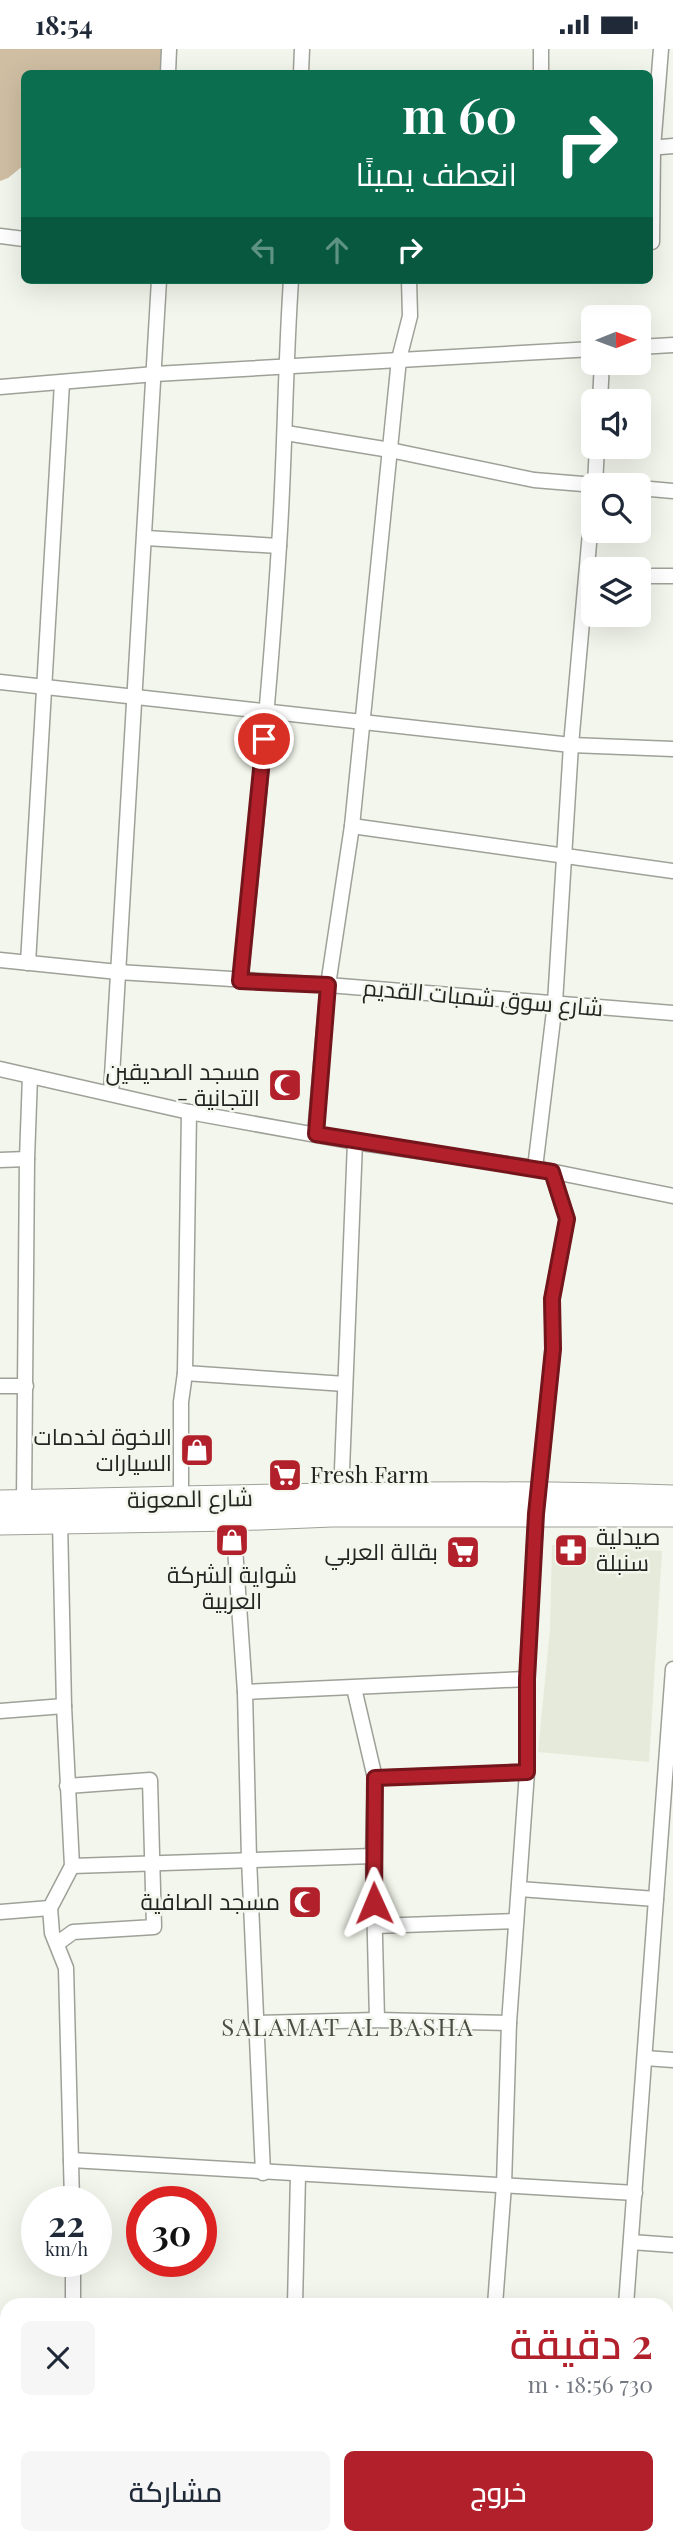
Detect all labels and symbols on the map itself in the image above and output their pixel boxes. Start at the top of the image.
north arrow [581,305,651,375]
pin [234,709,294,769]
street label: شارع سوق شمبات القديم [362,971,605,1024]
place label: مسجد الصديقين - التجانية [105,1055,260,1112]
mosque icon: مسجد الصديقين - التجانية [266,1066,304,1104]
place label: الاخوة لخدمات السيارات [34,1420,172,1477]
shop icon: الاخوة لخدمات السيارات [178,1431,216,1469]
supermarket icon: Fresh Farm [266,1456,304,1494]
place label: Fresh Farm [310,1458,429,1489]
street label: شارع المعونة [127,1481,253,1516]
place label: صيدلية سنبلة [596,1520,660,1577]
shop icon: شواية الشركة العربية [213,1521,251,1559]
pharmacy icon: صيدلية سنبلة [552,1531,590,1569]
supermarket icon: بقالة العربي [444,1533,482,1571]
place label: بقالة العربي [325,1535,438,1570]
place label: شواية الشركة العربية [167,1558,297,1615]
position arrow [337,1866,411,1940]
mosque icon: مسجد الصافية [286,1883,324,1921]
place label: مسجد الصافية [141,1885,280,1916]
district label: SALAMAT AL BASHA [221,2010,475,2042]
speed limit sign: 30 [126,2186,217,2277]

